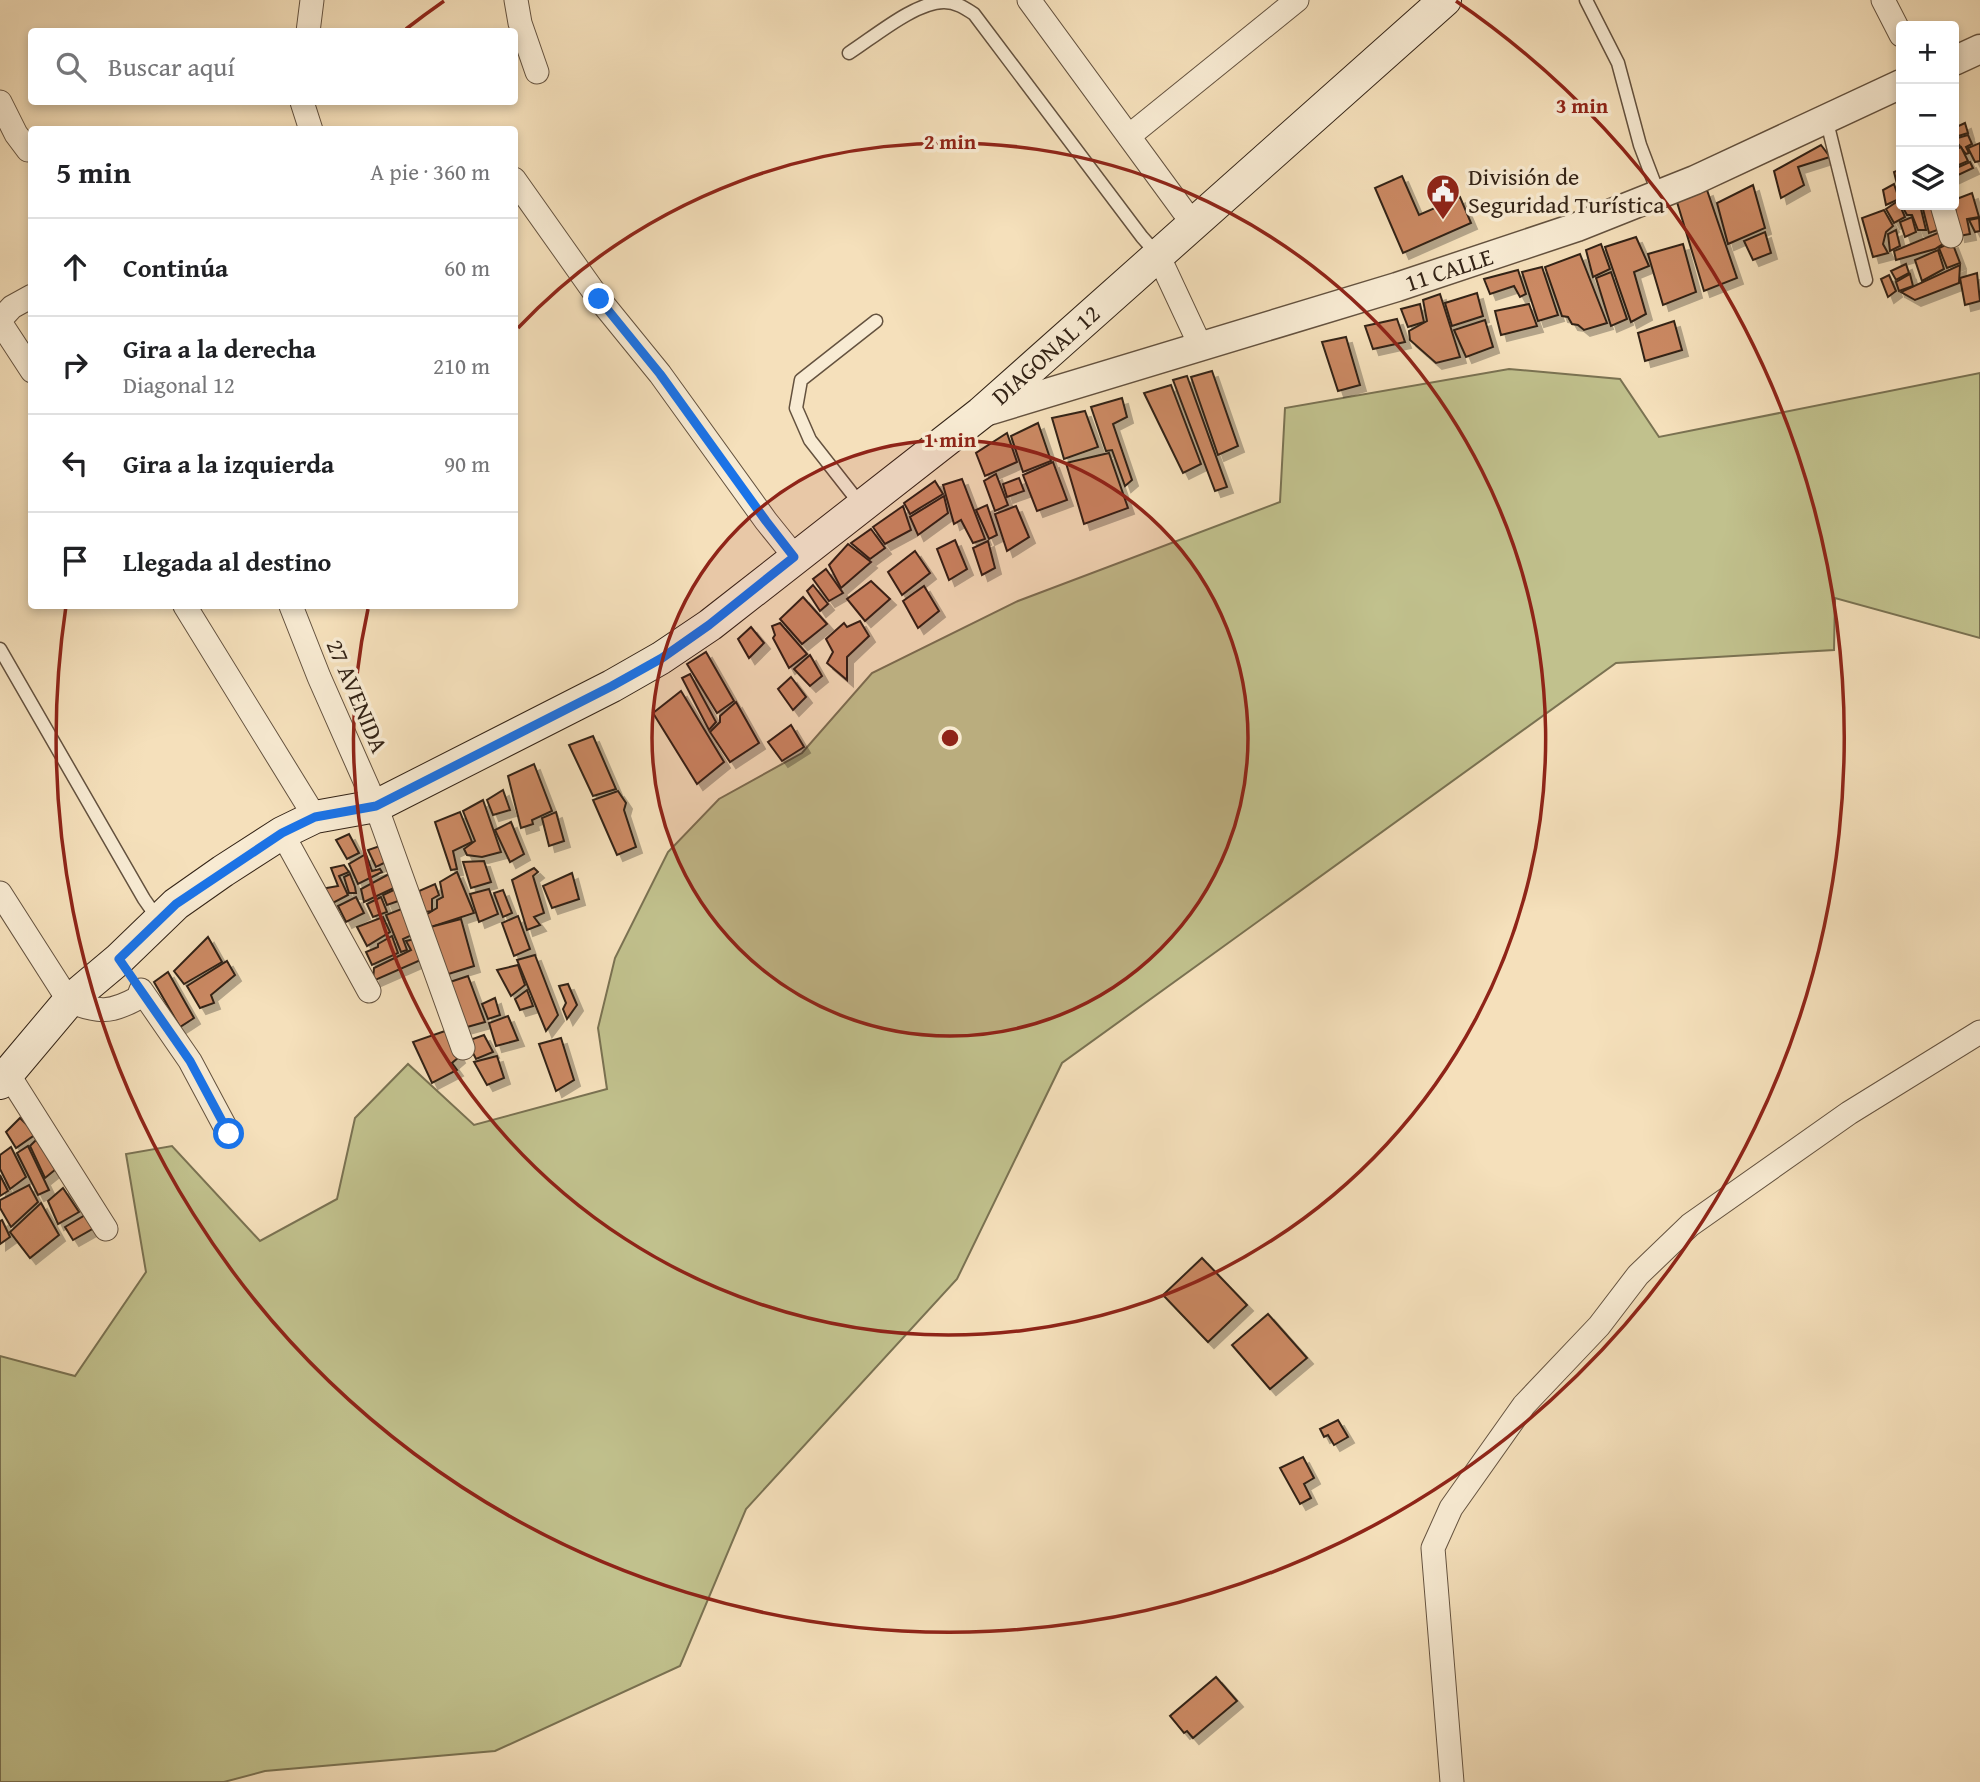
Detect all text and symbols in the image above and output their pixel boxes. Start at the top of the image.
map controls [1896,21,1959,210]
button: + [1896,21,1959,84]
search box [28,28,518,105]
text: Buscar aquí [108,47,235,86]
icon: search [52,48,90,86]
button: − [1896,84,1959,147]
text: 3 min [1556,90,1609,121]
text: 2 min [924,126,977,157]
button: layers [1896,147,1959,210]
text: 5 min [56,150,131,194]
text: A pie · 360 m [370,155,490,188]
place label: División de Seguridad Turística [1468,159,1665,222]
public building icon: División de Seguridad Turística [1424,172,1462,221]
street label: 11 CALLE [1400,239,1497,300]
icon: ahead [56,248,94,286]
text: Continúa [123,248,228,287]
text: 60 m [444,251,490,284]
route end [583,283,614,314]
street label: DIAGONAL 12 [984,296,1108,413]
text: Gira a la derecha [123,329,316,368]
icon: right [56,346,94,384]
text: 210 m [433,349,490,382]
text: Diagonal 12 [123,368,235,401]
text: 1 min [924,424,977,455]
icon: left [56,444,94,482]
text: Gira a la izquierda [123,444,334,483]
text: 90 m [444,447,490,480]
icon: arrive [56,542,94,580]
text: Llegada al destino [123,542,331,581]
street label: 27 AVENIDA [318,634,397,758]
centre of rings [938,726,962,750]
route start [213,1118,244,1149]

